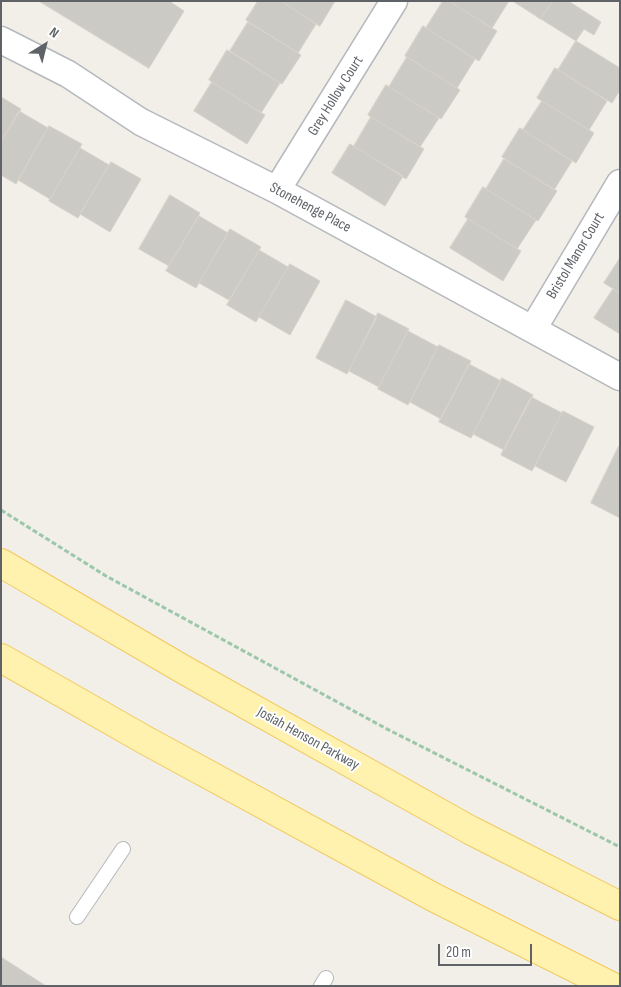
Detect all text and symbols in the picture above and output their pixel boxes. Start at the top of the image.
north arrow [20,20,70,70]
text: N [46,23,62,42]
street label: Grey Hollow Court [304,53,368,139]
street label: Stonehenge Place [266,179,354,237]
street label: Bristol Manor Court [543,209,609,303]
street label: Josiah Henson Parkway [254,703,362,775]
scale bar [441,934,535,966]
text: 20 m [446,943,471,962]

